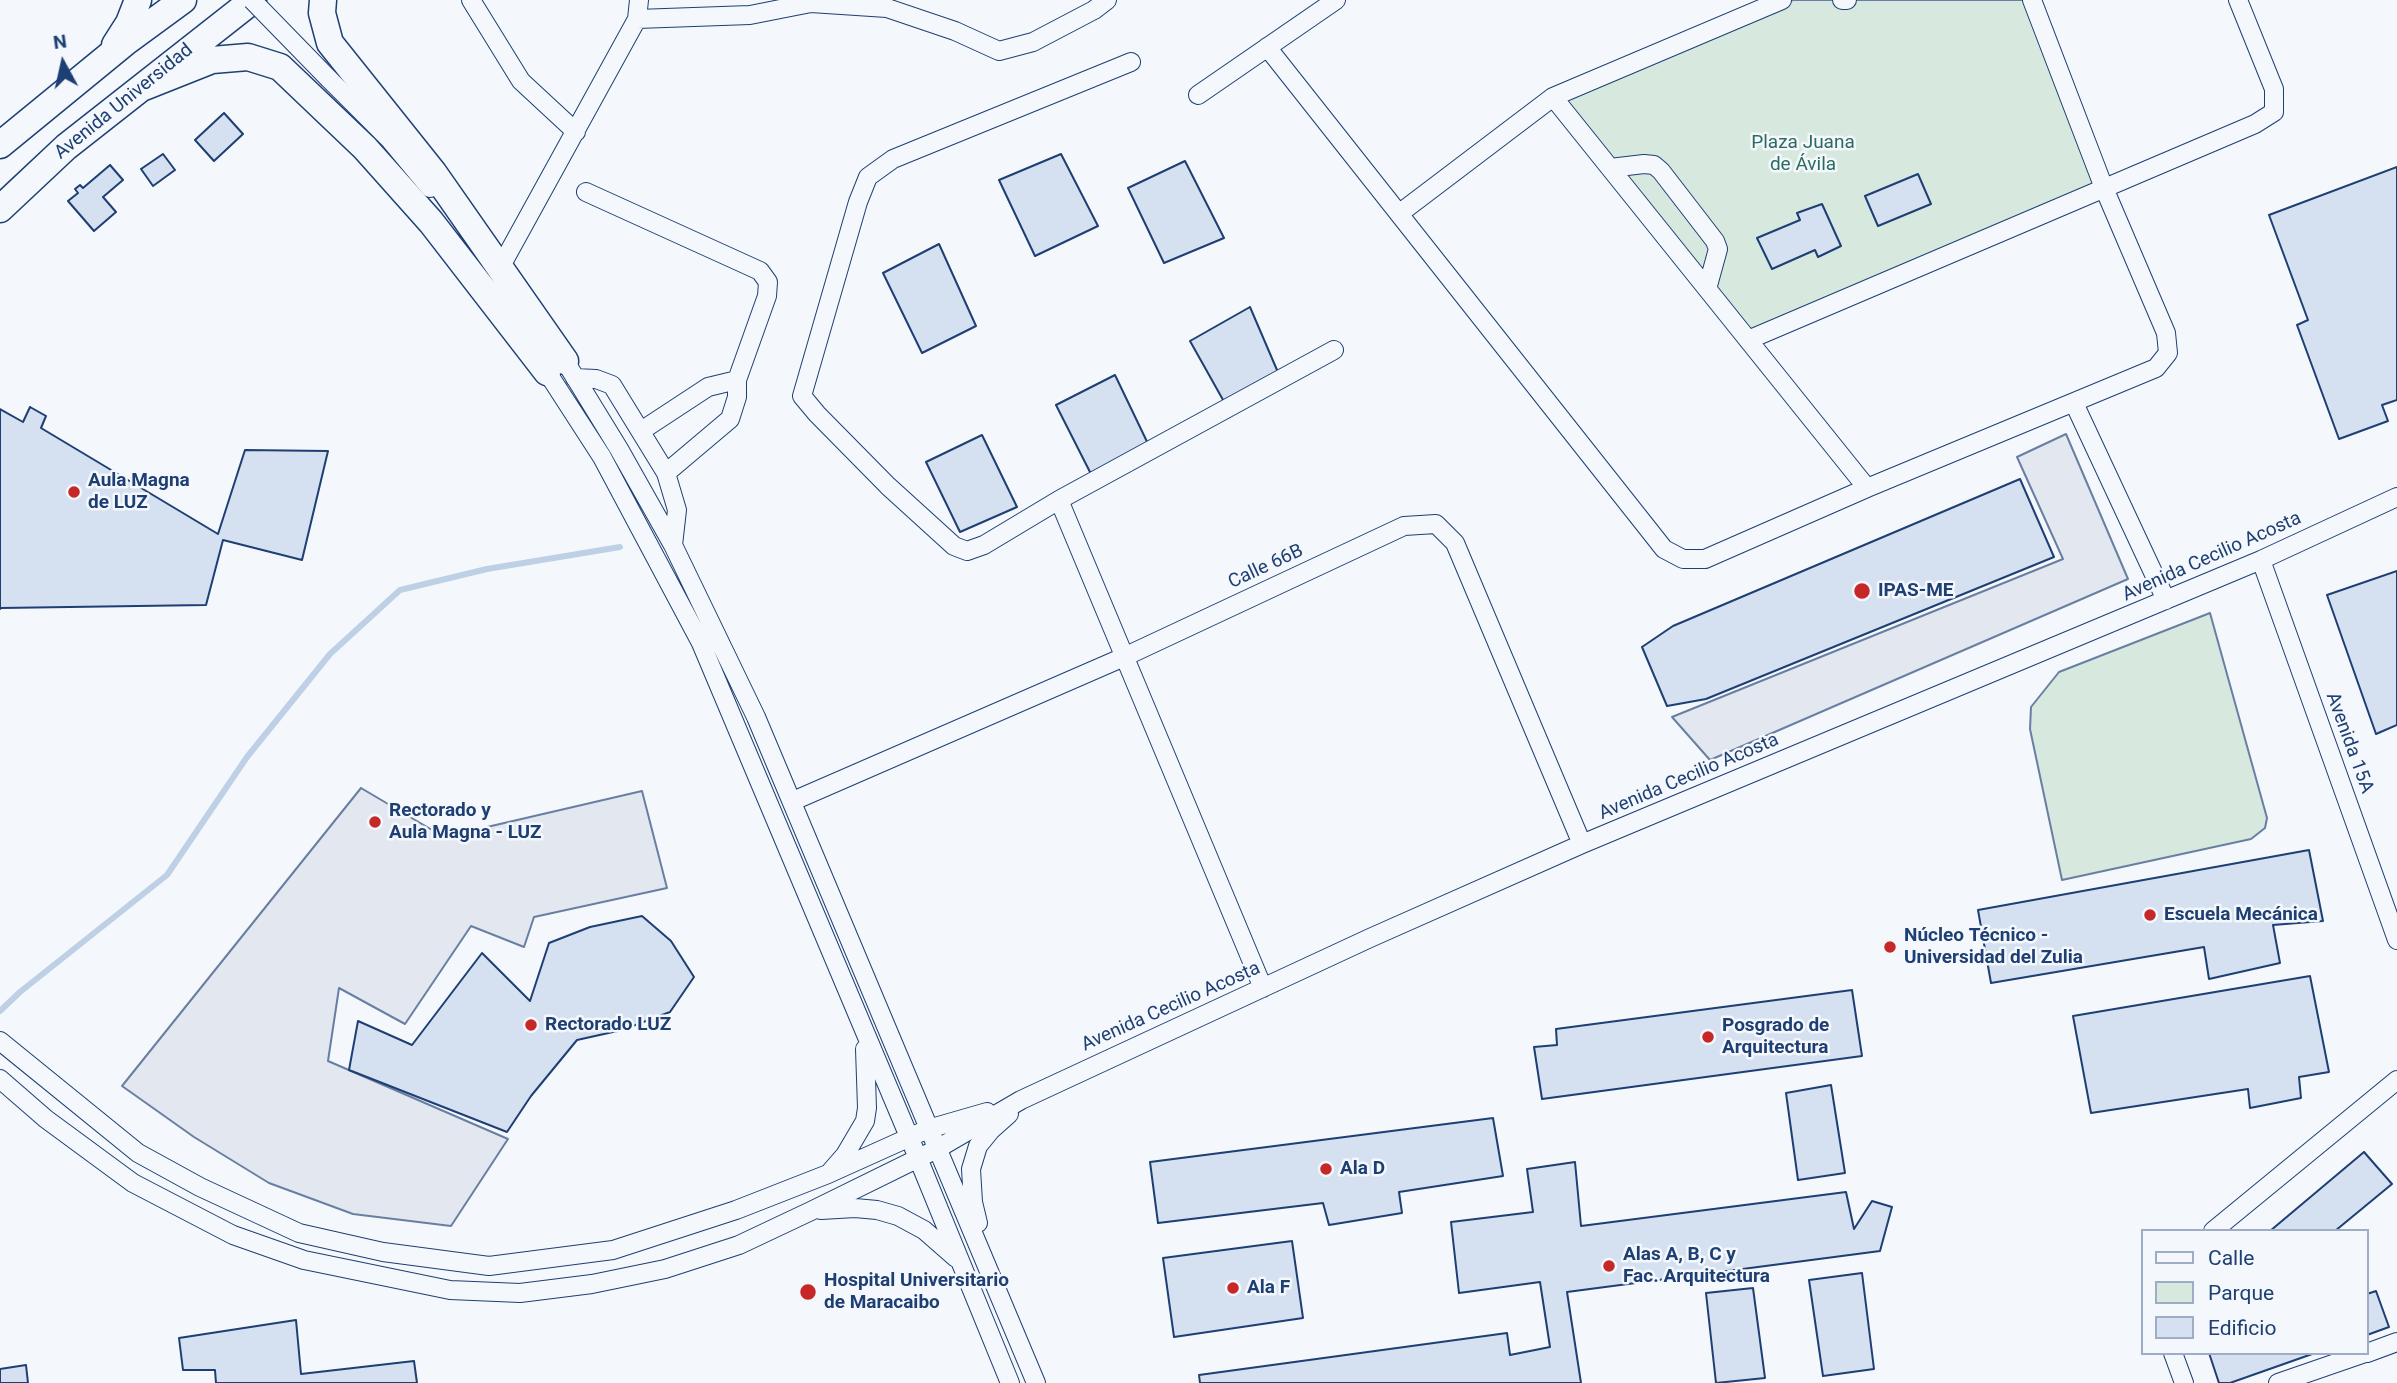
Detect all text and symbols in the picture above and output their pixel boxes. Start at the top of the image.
north arrow [28,28,98,98]
text: N [52,29,68,54]
street label: Avenida Universidad [50,39,198,165]
park label: Plaza Juana de Ávila [1751,132,1855,176]
place label: Aula Magna de LUZ [88,470,190,514]
marker: Aula Magna de LUZ [66,484,82,500]
street label: Avenida Cecilio Acosta [2119,507,2305,607]
street label: Calle 66B [1225,540,1307,594]
place label: IPAS-ME [1878,580,1954,602]
marker: IPAS-ME [1852,581,1872,601]
street label: Avenida 15A [2320,689,2378,797]
street label: Avenida Cecilio Acosta [1596,729,1782,825]
place label: Rectorado y Aula Magna - LUZ [389,800,542,844]
marker: Rectorado y Aula Magna - LUZ [367,814,383,830]
place label: Escuela Mecánica [2164,904,2318,926]
marker: Escuela Mecánica [2142,907,2158,923]
place label: Núcleo Técnico - Universidad del Zulia [1904,925,2083,969]
marker: Núcleo Técnico - Universidad del Zulia [1882,939,1898,955]
street label: Avenida Cecilio Acosta [1078,957,1264,1057]
place label: Rectorado LUZ [545,1014,671,1036]
place label: Posgrado de Arquitectura [1722,1015,1829,1059]
marker: Rectorado LUZ [523,1017,539,1033]
marker: Posgrado de Arquitectura [1700,1029,1716,1045]
place label: Ala D [1340,1158,1385,1180]
marker: Ala D [1318,1161,1334,1177]
legend [2142,1229,2369,1355]
place label: Alas A, B, C y Fac. Arquitectura [1623,1244,1770,1288]
text: Calle [2208,1246,2254,1270]
marker: Alas A, B, C y Fac. Arquitectura [1601,1258,1617,1274]
place label: Hospital Universitario de Maracaibo [824,1270,1009,1314]
place label: Ala F [1247,1277,1290,1299]
marker: Ala F [1225,1280,1241,1296]
text: Parque [2208,1281,2274,1305]
marker: Hospital Universitario de Maracaibo [798,1282,818,1302]
text: Edificio [2208,1316,2276,1340]

